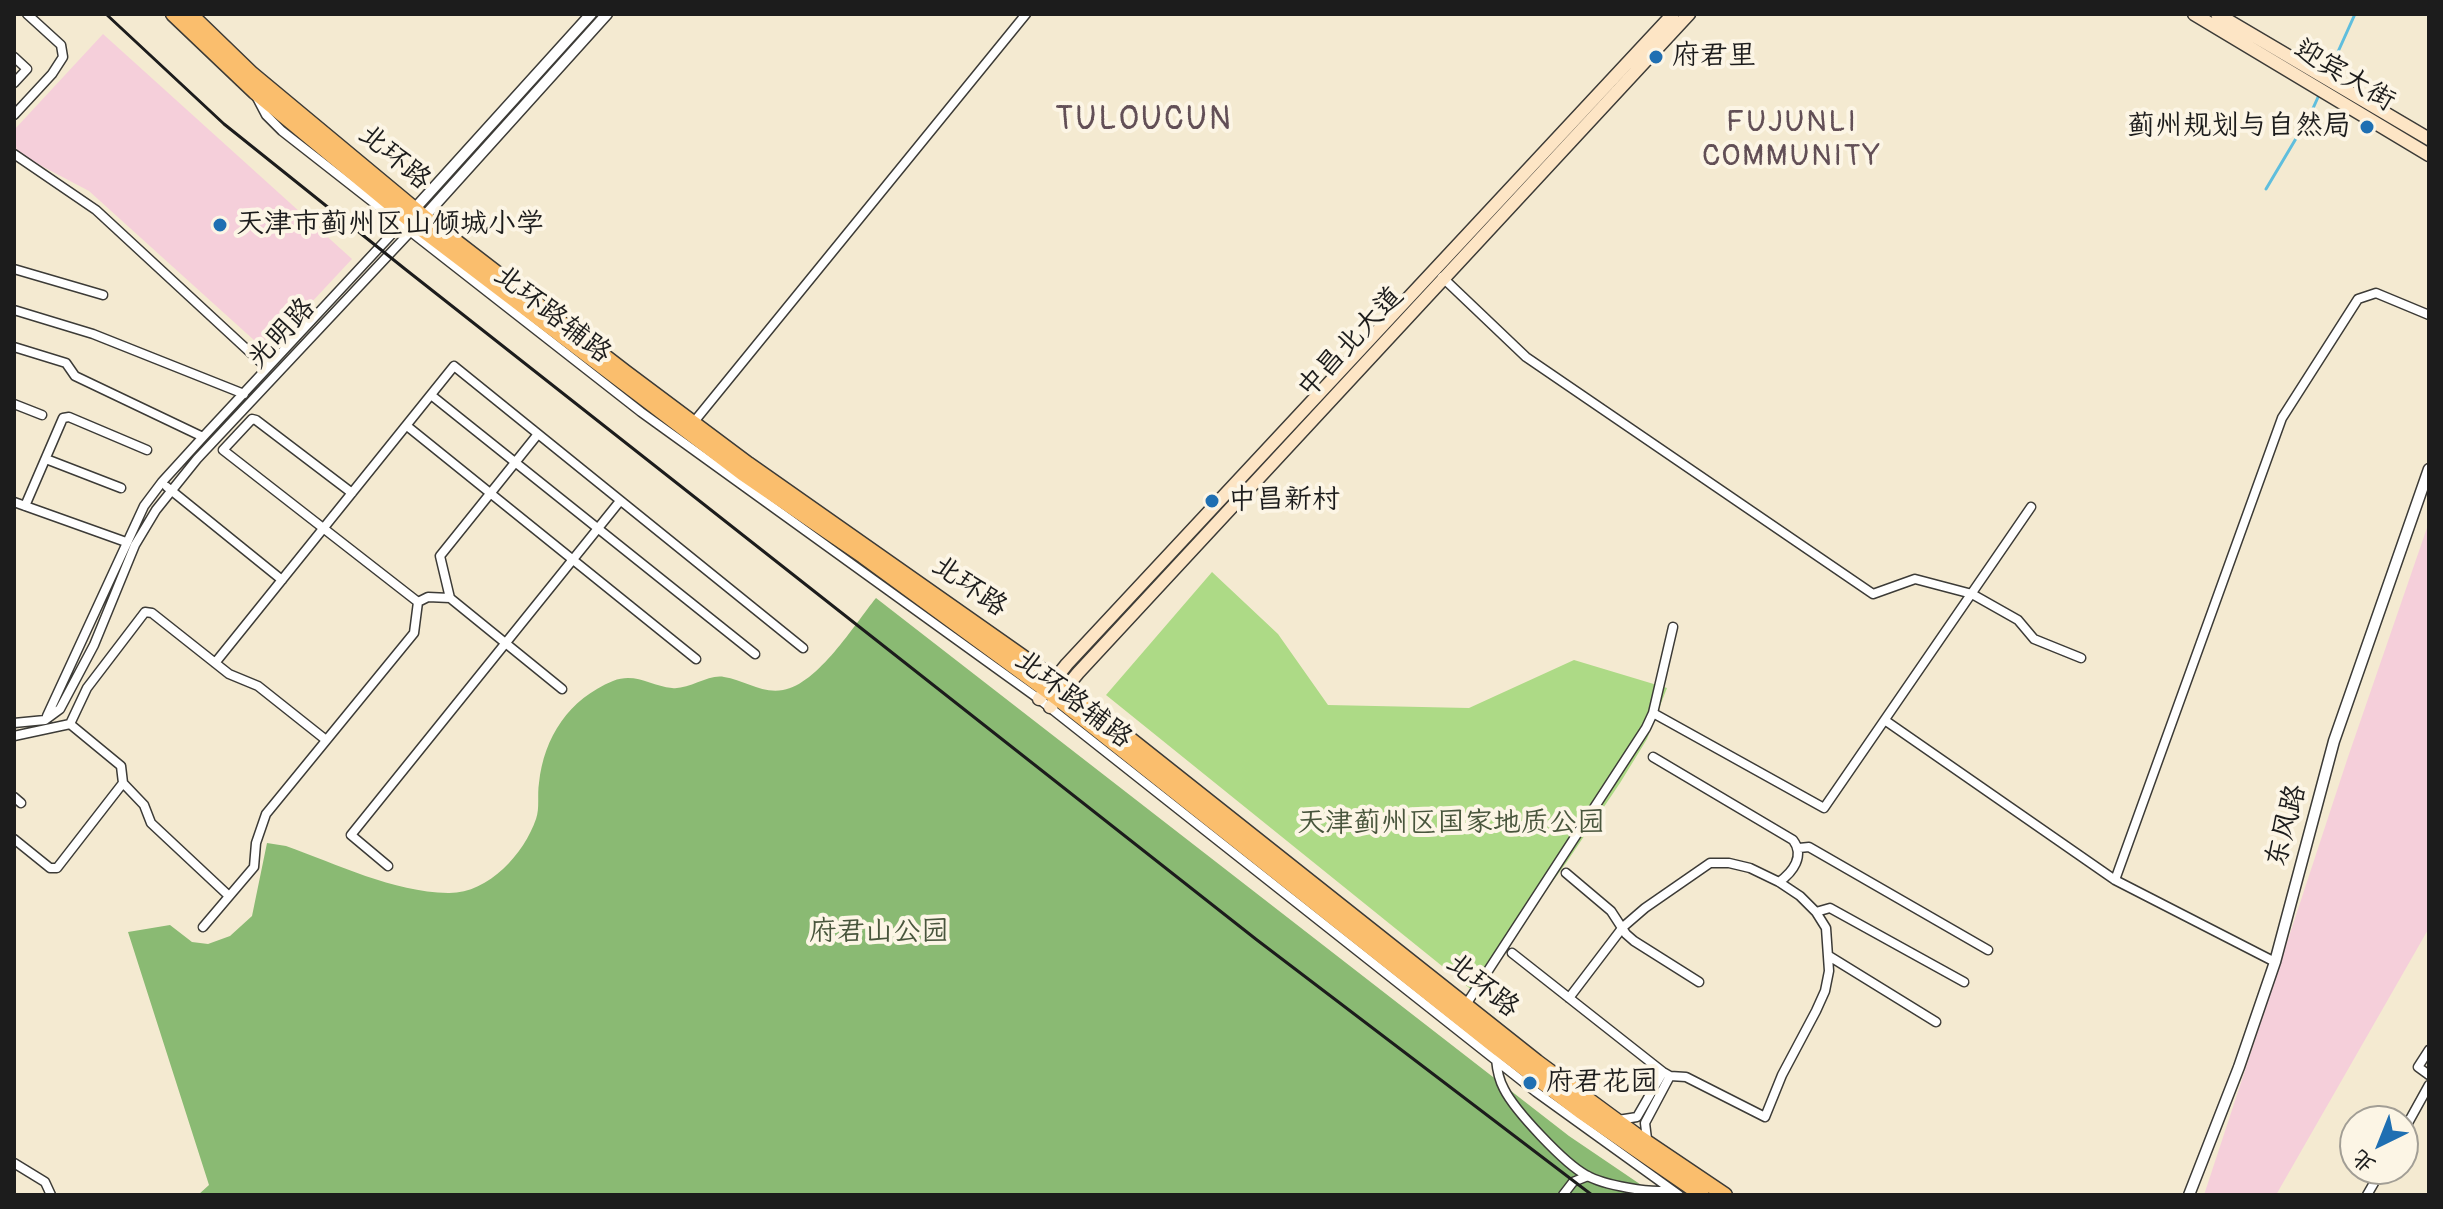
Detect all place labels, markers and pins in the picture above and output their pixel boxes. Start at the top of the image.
place label: 府君里 [1672,40,1756,74]
marker: 府君里 [1647,48,1665,66]
place label: 蓟州规划与自然局 [2127,110,2351,144]
marker: 蓟州规划与自然局 [2358,118,2376,136]
place label: 天津市蓟州区山倾城小学 [236,208,544,242]
marker: 天津市蓟州区山倾城小学 [211,216,229,234]
place label: 中昌新村 [1228,484,1340,518]
marker: 中昌新村 [1203,492,1221,510]
place label: 府君花园 [1546,1066,1658,1100]
marker: 府君花园 [1521,1074,1539,1092]

